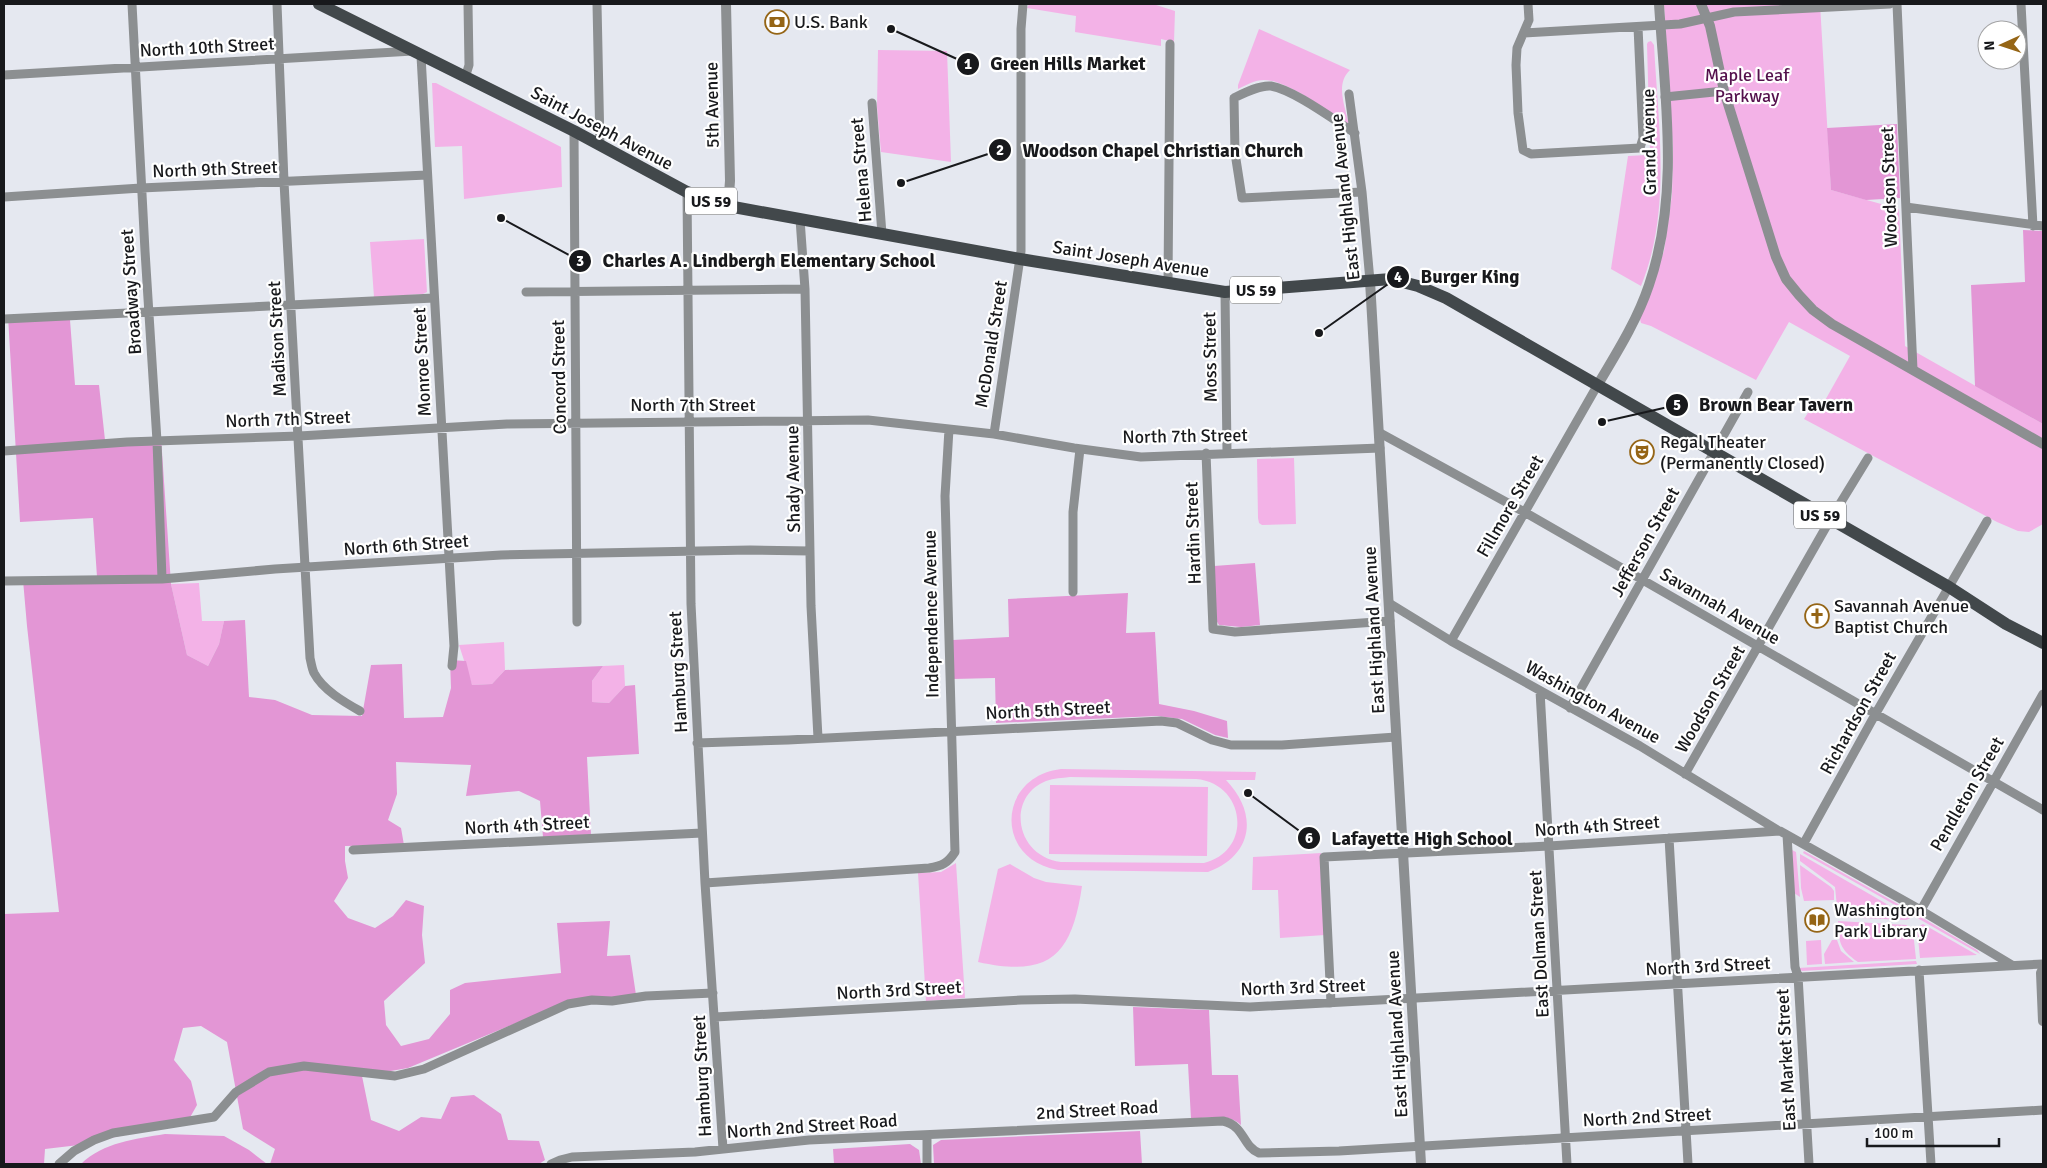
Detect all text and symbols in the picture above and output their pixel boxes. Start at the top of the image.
bank icon: U.S. Bank [764,9,790,35]
place label: U.S. Bank [794,11,868,33]
north arrow [1977,20,2027,70]
street label: North 10th Street [139,32,275,62]
text: N [1981,40,1998,51]
callout: Green Hills Market [955,47,1156,81]
text: Green Hills Market [990,52,1146,76]
text: 1 [964,55,972,73]
street label: 5th Avenue [700,62,724,148]
park label: Maple Leaf Parkway [1705,64,1790,107]
street label: Saint Joseph Avenue [527,81,677,175]
street label: Grand Avenue [1637,88,1661,196]
street label: East Highland Avenue [1325,112,1365,282]
street label: Helena Street [845,117,877,223]
street label: Woodson Street [1876,126,1902,248]
callout: Woodson Chapel Christian Church [987,133,1313,167]
text: Woodson Chapel Christian Church [1023,139,1303,163]
text: 2 [996,141,1004,159]
street label: North 9th Street [152,156,278,182]
road number: US 59 [685,188,737,215]
street label: Broadway Street [116,228,146,356]
street label: Saint Joseph Avenue [1051,236,1211,282]
callout: Charles A. Lindbergh Elementary School [568,244,946,278]
text: Charles A. Lindbergh Elementary School [603,249,935,273]
text: 3 [576,252,584,270]
callout: Burger King [1385,260,1529,294]
text: Burger King [1421,265,1519,289]
text: 4 [1394,268,1402,286]
road number: US 59 [1230,276,1282,304]
street label: McDonald Street [970,279,1012,409]
street label: Madison Street [263,281,291,397]
street label: Monroe Street [408,307,436,417]
street label: Moss Street [1198,312,1222,402]
street label: Concord Street [547,320,571,434]
callout: Brown Bear Tavern [1664,388,1864,422]
text: Brown Bear Tavern [1699,393,1853,417]
street label: North 7th Street [630,394,756,416]
text: 5 [1673,396,1681,414]
street label: North 7th Street [225,406,351,432]
street label: North 7th Street [1122,424,1248,448]
street label: Shady Avenue [781,425,805,533]
place label: Regal Theater (Permanently Closed) [1660,431,1825,474]
theatre icon: Regal Theater (Permanently Closed) [1629,439,1655,465]
street label: Fillmore Street [1472,451,1548,561]
street label: Hardin Street [1180,481,1206,585]
street label: Jefferson Street [1606,483,1684,601]
road number: US 59 [1794,502,1846,528]
street label: North 6th Street [343,530,469,560]
street label: Independence Avenue [919,530,943,698]
street label: East Highland Avenue [1359,546,1389,714]
street label: Savannah Avenue [1656,563,1784,649]
place label: Savannah Avenue Baptist Church [1834,595,1969,638]
church icon: Savannah Avenue Baptist Church [1804,603,1830,629]
street label: Hamburg Street [664,611,692,733]
street label: Woodson Street [1670,641,1750,757]
street label: Richardson Street [1815,648,1901,778]
street label: Washington Avenue [1522,656,1664,748]
street label: North 5th Street [985,696,1111,724]
street label: Pendleton Street [1925,733,2009,855]
street label: North 4th Street [464,811,590,839]
street label: North 4th Street [1534,811,1660,841]
callout: Lafayette High School [1297,821,1523,855]
text: Lafayette High School [1331,827,1513,851]
text: 6 [1305,829,1313,847]
street label: East Dolman Street [1524,870,1554,1018]
place label: Washington Park Library [1834,899,1928,942]
library icon: Washington Park Library [1804,907,1830,933]
street label: East Highland Avenue [1382,950,1412,1118]
street label: North 3rd Street [1645,952,1771,980]
street label: North 3rd Street [1240,974,1366,1000]
street label: North 3rd Street [836,976,962,1004]
street label: East Market Street [1771,988,1801,1132]
street label: Hamburg Street [688,1015,716,1137]
street label: 2nd Street Road [1035,1096,1159,1124]
street label: North 2nd Street [1582,1103,1712,1131]
street label: North 2nd Street Road [726,1109,898,1143]
scale bar [1867,1116,2000,1148]
text: 100 m [1874,1124,1914,1142]

